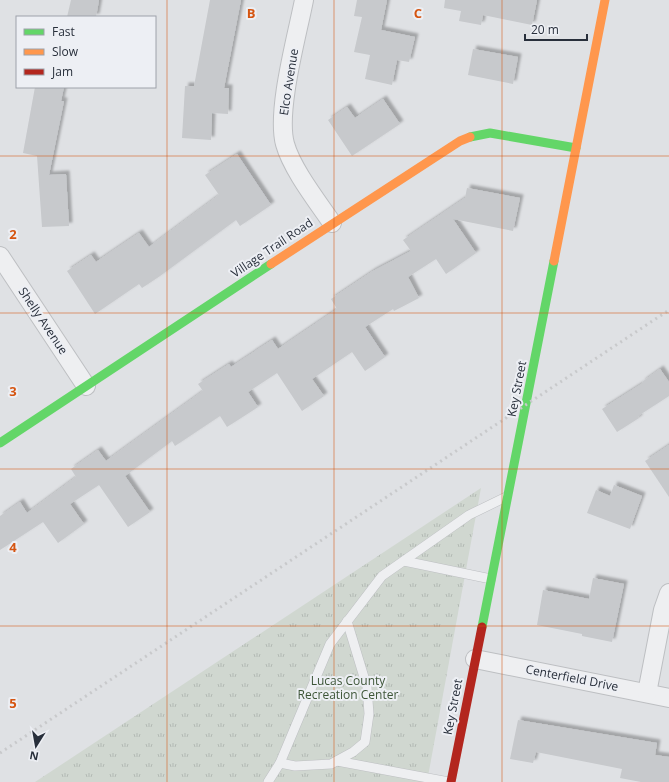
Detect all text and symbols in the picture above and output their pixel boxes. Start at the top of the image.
text: B [247,4,256,22]
text: C [414,4,422,22]
legend [16,16,156,88]
scale bar [525,16,587,42]
text: 20 m [531,21,559,38]
text: Fast [52,23,75,40]
text: Slow [52,43,79,60]
street label: Elco Avenue [275,47,302,117]
text: Jam [51,63,73,80]
street label: Village Trail Road [227,214,316,281]
text: 2 [9,225,17,243]
street label: Shelly Avenue [15,284,72,358]
street label: Key Street [503,359,530,418]
text: 3 [9,382,17,400]
text: 4 [9,538,17,556]
street label: Centerfield Drive [524,660,620,695]
park label: Lucas County Recreation Center [298,672,398,703]
street label: Key Street [439,677,466,736]
text: 5 [9,694,17,712]
north arrow [16,726,56,766]
text: N [28,748,40,765]

